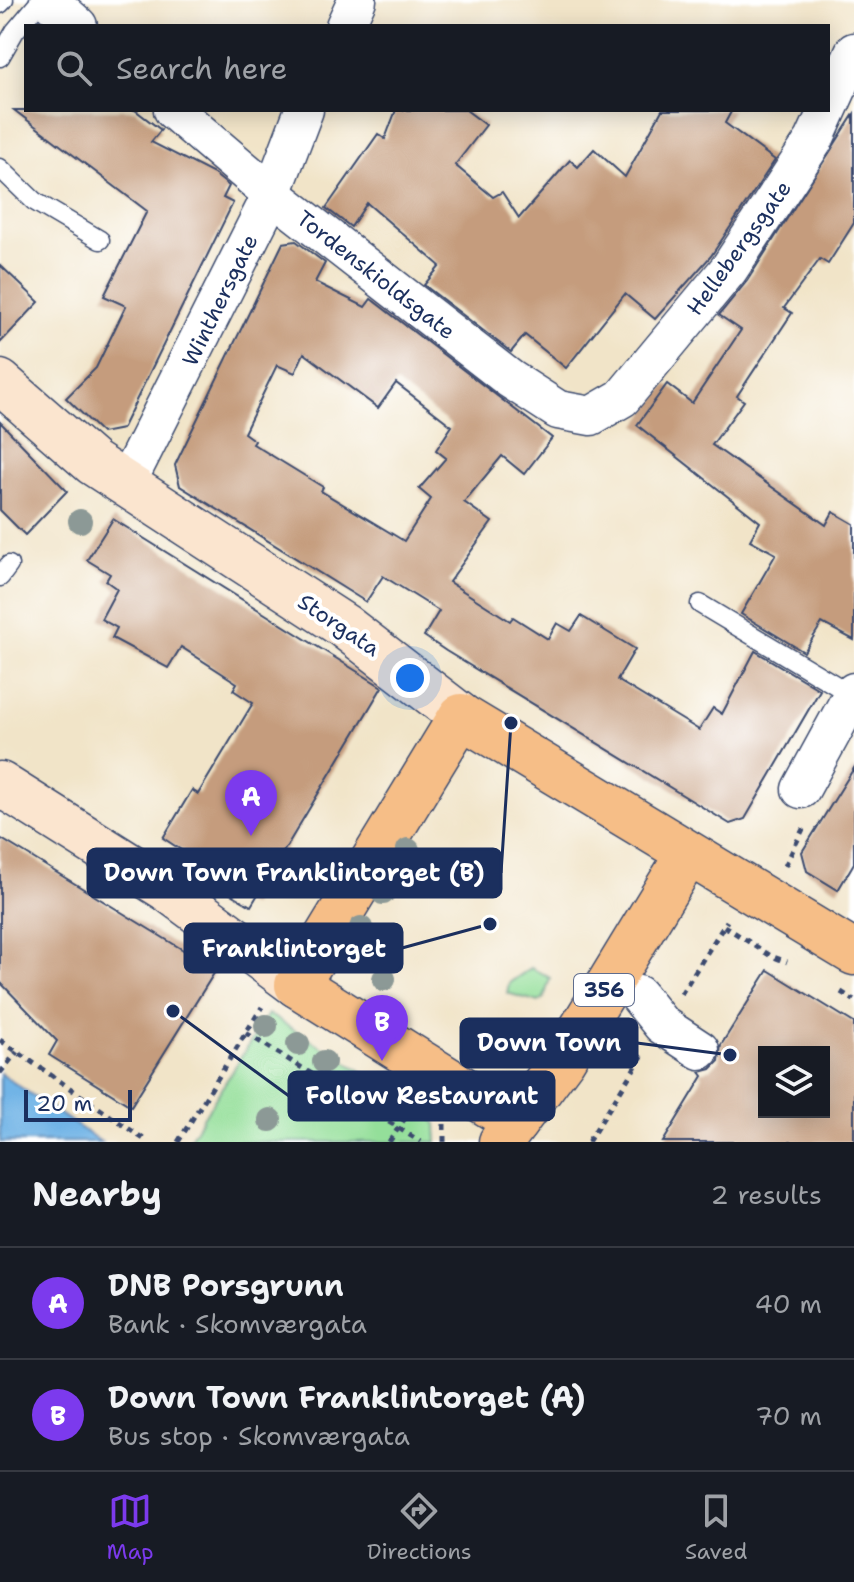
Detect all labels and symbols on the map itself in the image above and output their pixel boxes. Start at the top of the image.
street label: Hellebergsgate [680,175,798,321]
street label: Tordenskioldsgate [291,204,461,346]
street label: Winthersgate [176,229,264,371]
street label: Storgata [292,587,386,663]
your location [390,658,430,698]
pin: A [225,770,277,836]
callout: Down Town Franklintorget (B) [88,849,501,897]
text: Down Town Franklintorget (B) [104,857,484,889]
callout: Franklintorget [185,924,402,972]
text: Franklintorget [202,933,387,965]
road number: 356 [574,974,634,1006]
pin: B [356,995,408,1061]
callout: Down Town [461,1019,637,1067]
text: Down Town [477,1027,621,1059]
callout: Follow Restaurant [289,1072,554,1120]
text: Follow Restaurant [306,1080,539,1112]
scale bar [24,1086,132,1122]

